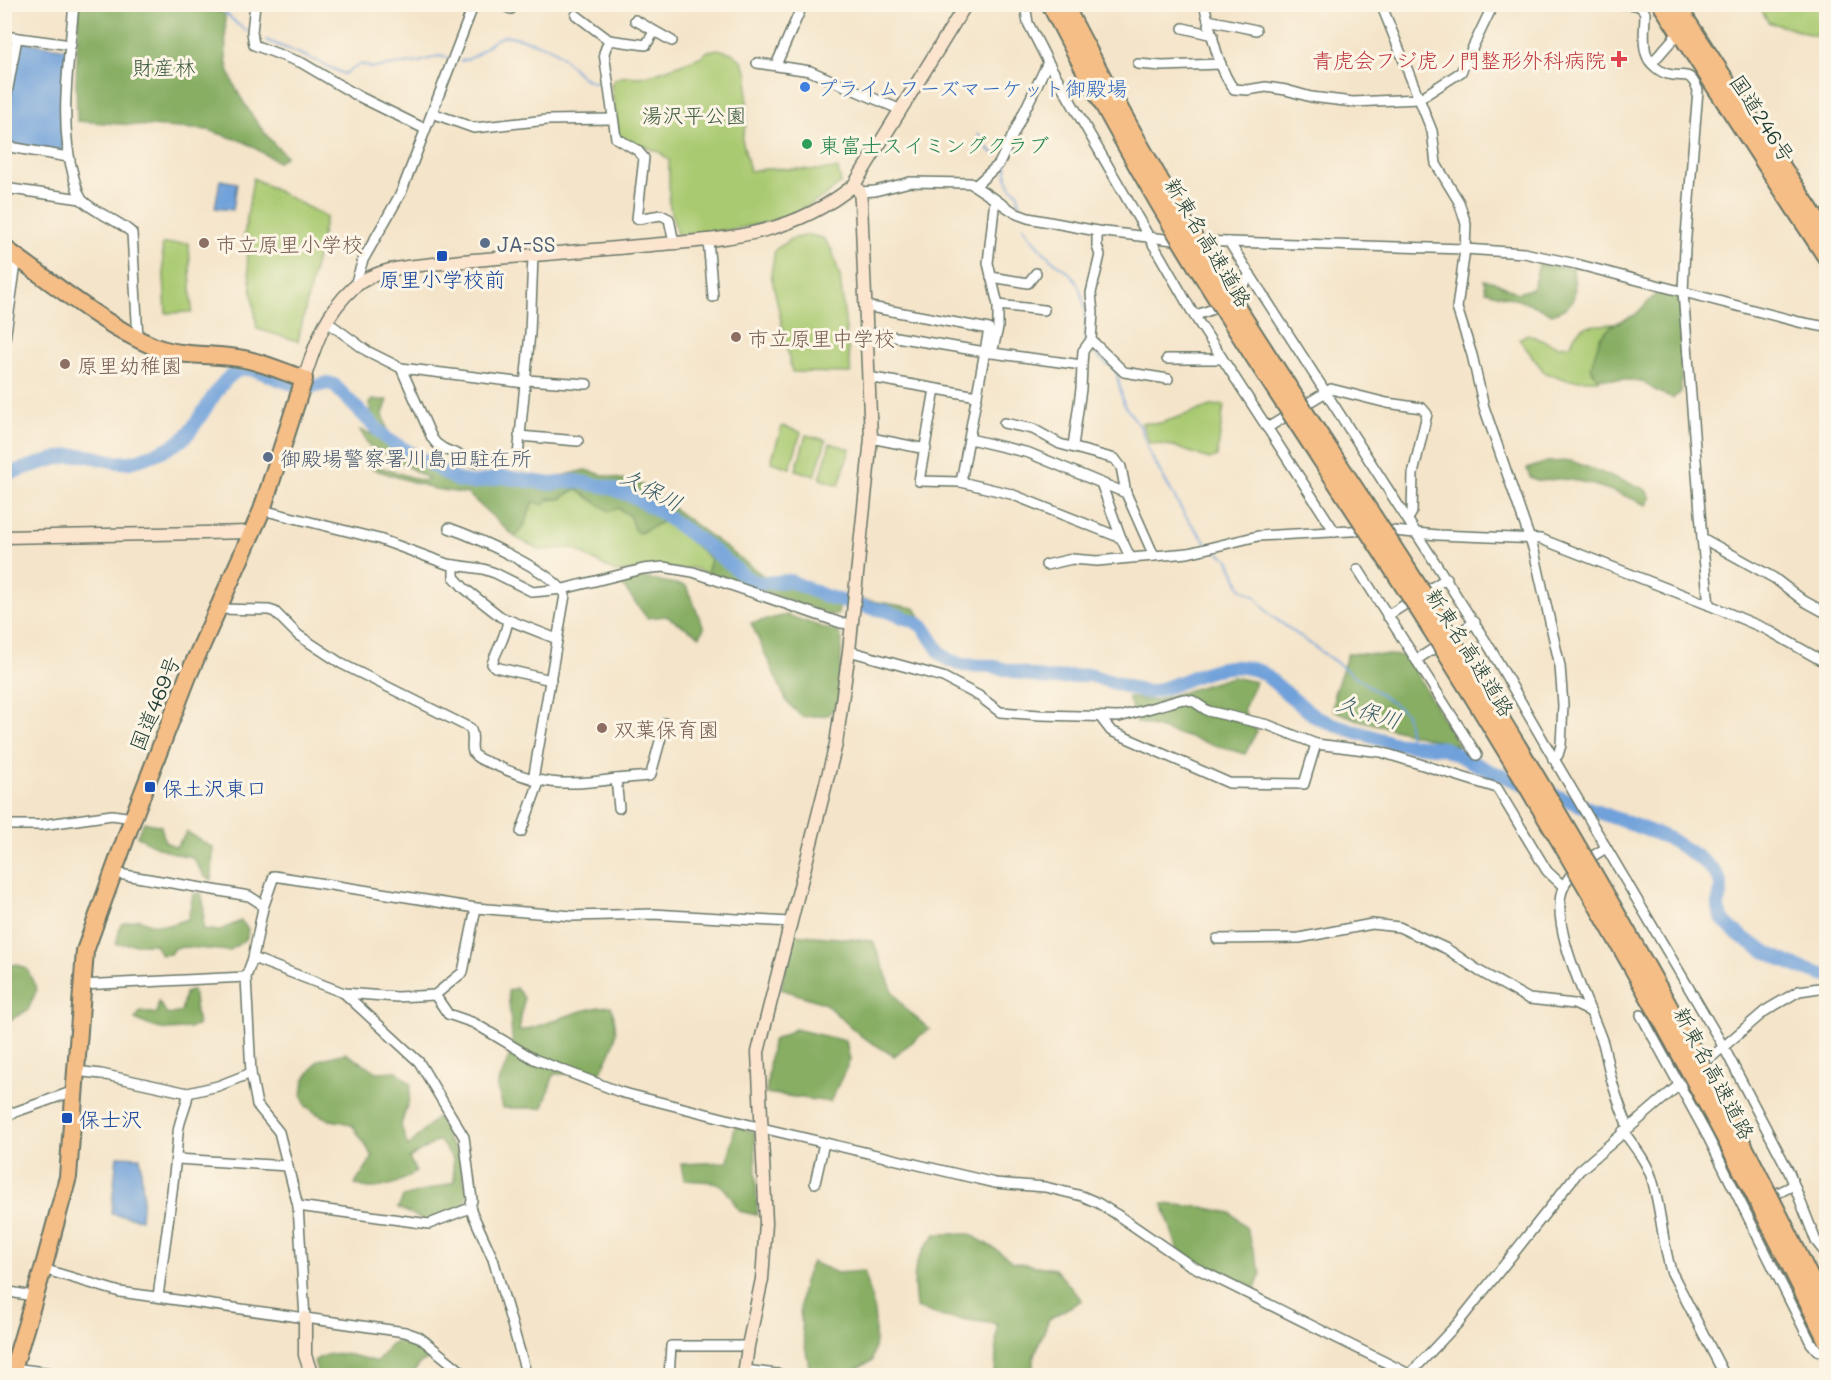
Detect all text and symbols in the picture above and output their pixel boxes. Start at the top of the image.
place label: 青虎会フジ虎ノ門整形外科病院 [1312,46,1606,73]
marker: 青虎会フジ虎ノ門整形外科病院 [1610,50,1628,68]
park label: 財産林 [133,53,196,80]
street label: 国道246号 [1725,69,1801,167]
place label: プライムフーズマーケット御殿場 [817,74,1128,101]
marker: プライムフーズマーケット御殿場 [798,80,812,94]
park label: 湯沢平公園 [642,101,747,128]
place label: 東富士スイミングクラブ [819,131,1049,158]
marker: 東富士スイミングクラブ [800,137,814,151]
street label: 新東名高速道路 [1160,172,1258,312]
place label: 市立原里小学校 [216,230,363,257]
place label: JA-SS [497,230,556,257]
marker: 市立原里小学校 [197,236,211,250]
marker: JA-SS [478,236,492,250]
marker: 原里小学校前 [435,249,449,263]
place label: 原里小学校前 [379,265,505,292]
place label: 市立原里中学校 [748,324,895,351]
marker: 市立原里中学校 [729,330,743,344]
place label: 原里幼稚園 [77,351,182,378]
marker: 原里幼稚園 [58,357,72,371]
place label: 御殿場警察署川島田駐在所 [280,444,532,471]
marker: 御殿場警察署川島田駐在所 [261,450,275,464]
water label: 久保川 [616,461,688,517]
street label: 新東名高速道路 [1421,583,1521,721]
street label: 国道469号 [123,651,185,755]
water label: 久保川 [1333,687,1405,735]
place label: 双葉保育園 [614,715,719,742]
marker: 双葉保育園 [595,721,609,735]
place label: 保土沢東口 [162,774,267,801]
marker: 保土沢東口 [143,780,157,794]
street label: 新東名高速道路 [1669,1002,1761,1144]
place label: 保士沢 [79,1105,142,1132]
marker: 保士沢 [60,1111,74,1125]

